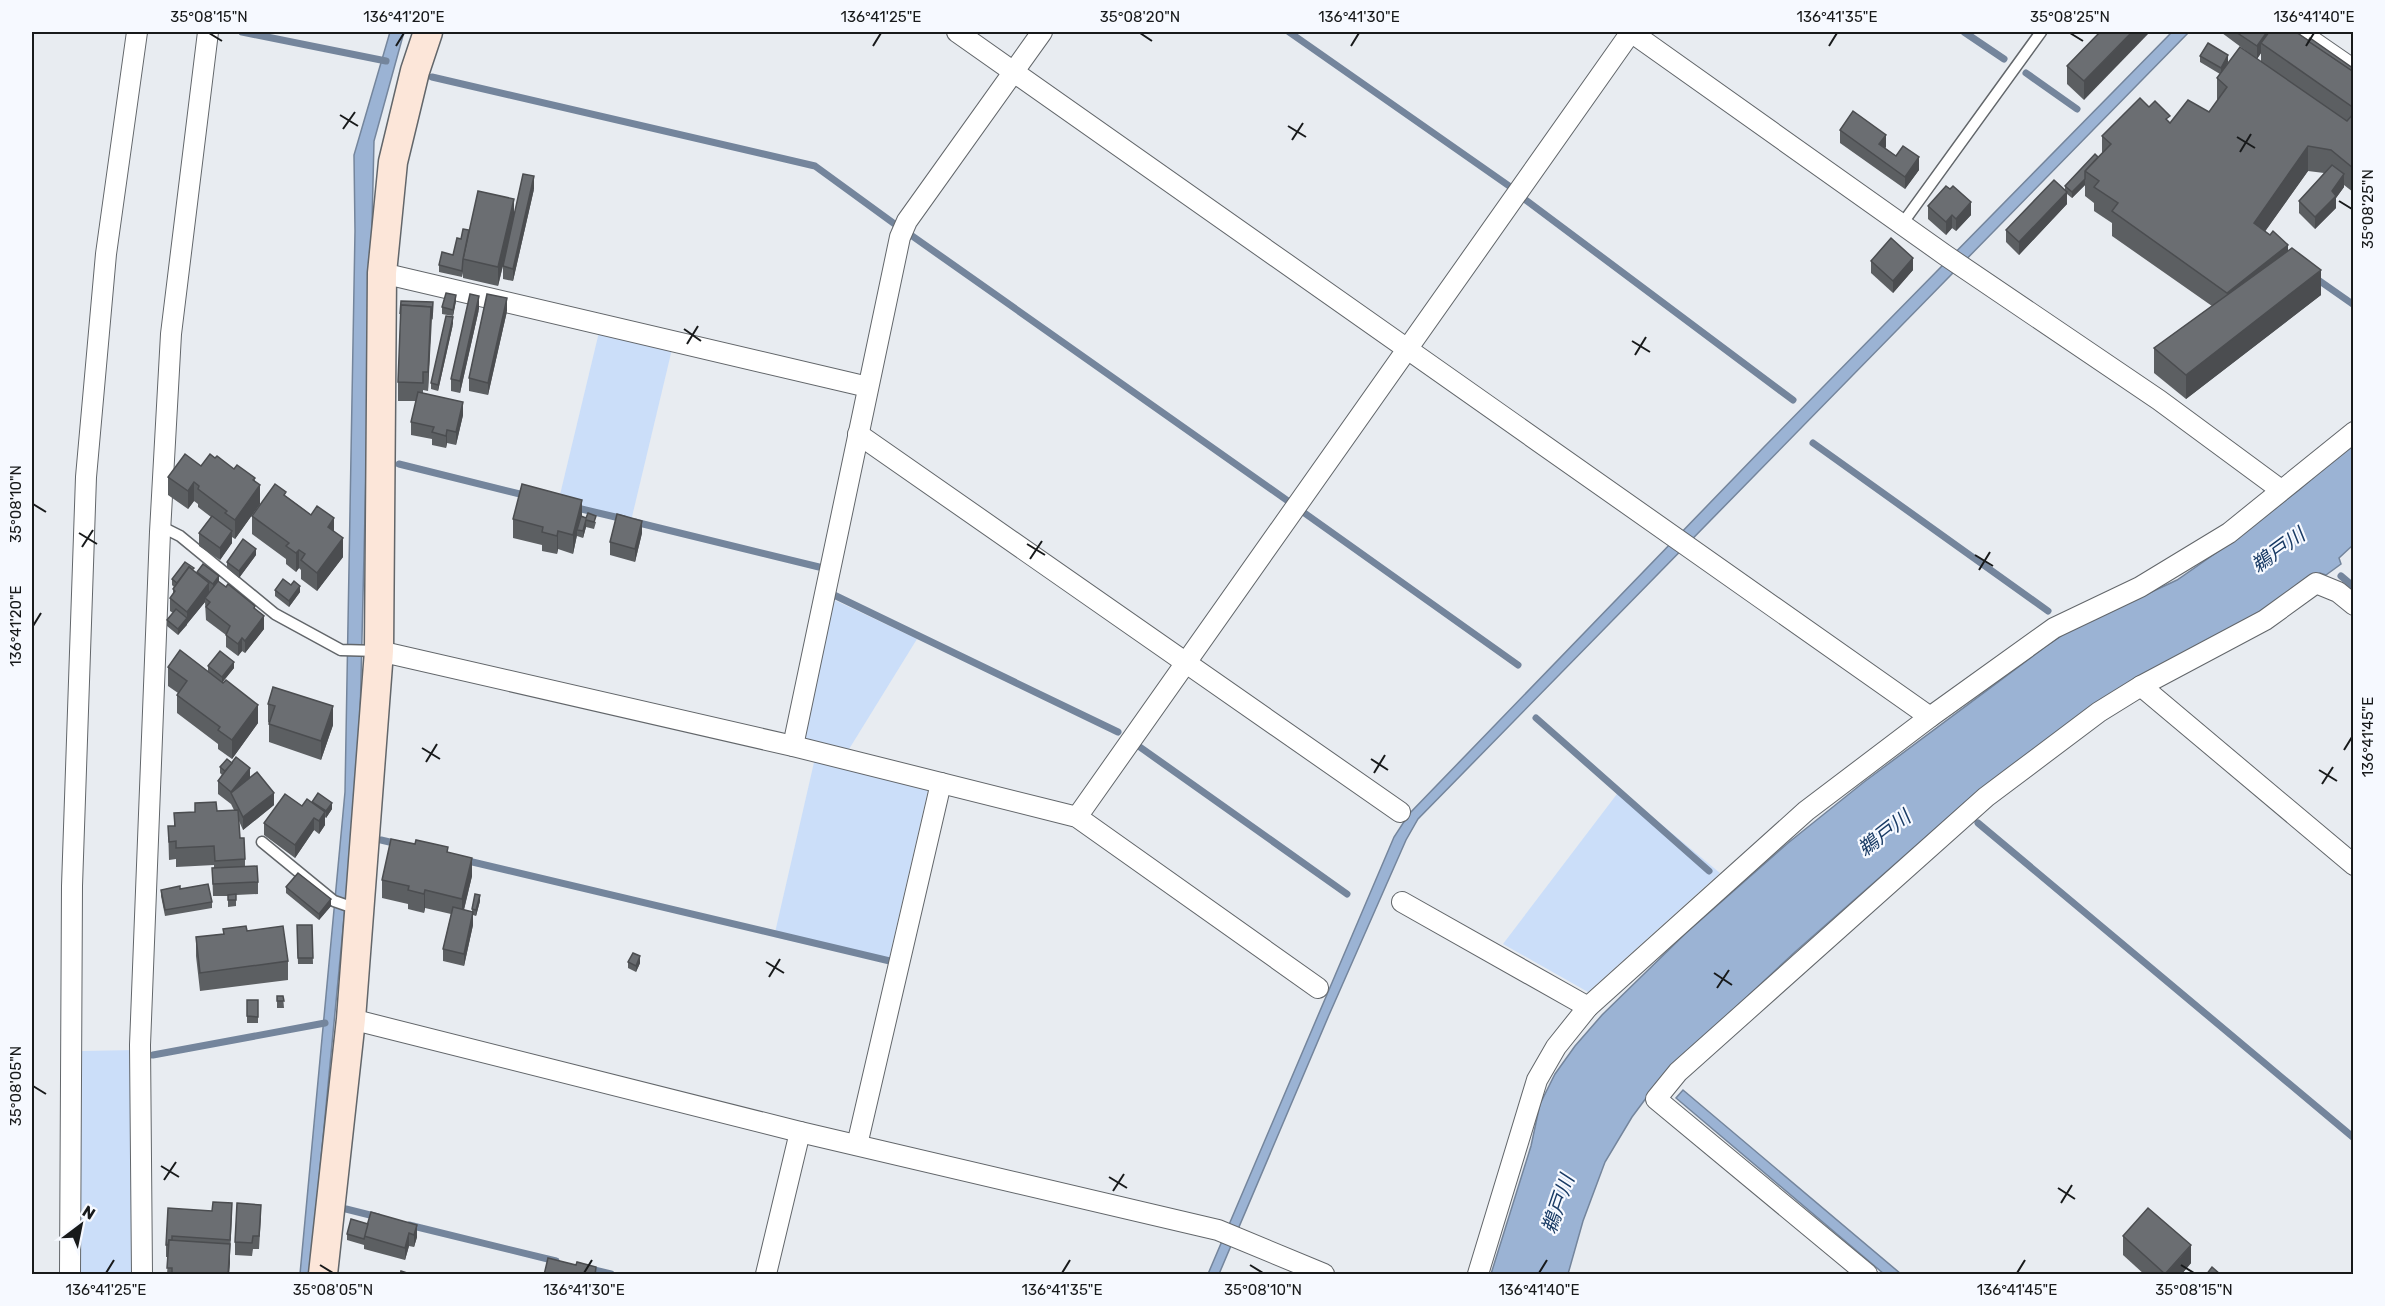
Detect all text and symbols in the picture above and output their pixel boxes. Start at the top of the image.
text: 35°08'15"N [170,8,248,26]
text: 136°41'20"E [363,8,445,26]
text: 136°41'25"E [841,8,921,26]
text: 35°08'20"N [1100,8,1180,26]
text: 136°41'30"E [1318,8,1400,26]
text: 136°41'35"E [1797,8,1878,26]
text: 35°08'25"N [2030,8,2110,26]
text: 136°41'40"E [2273,8,2355,26]
text: 35°08'25"N [2359,169,2377,249]
text: 35°08'10"N [7,465,25,543]
water label: 鵜戸川 [2247,521,2311,577]
text: 136°41'20"E [7,585,25,667]
text: 136°41'45"E [2359,697,2377,777]
water label: 鵜戸川 [1853,804,1917,861]
text: 35°08'05"N [7,1046,25,1126]
water label: 鵜戸川 [1537,1170,1580,1236]
north arrow [51,1195,111,1255]
text: N [79,1202,99,1224]
text: 136°41'25"E [66,1281,146,1299]
text: 35°08'05"N [293,1281,373,1299]
text: 136°41'30"E [543,1281,625,1299]
text: 136°41'35"E [1022,1281,1103,1299]
text: 35°08'10"N [1224,1281,1302,1299]
text: 136°41'40"E [1498,1281,1580,1299]
text: 136°41'45"E [1977,1281,2057,1299]
text: 35°08'15"N [2155,1281,2233,1299]

